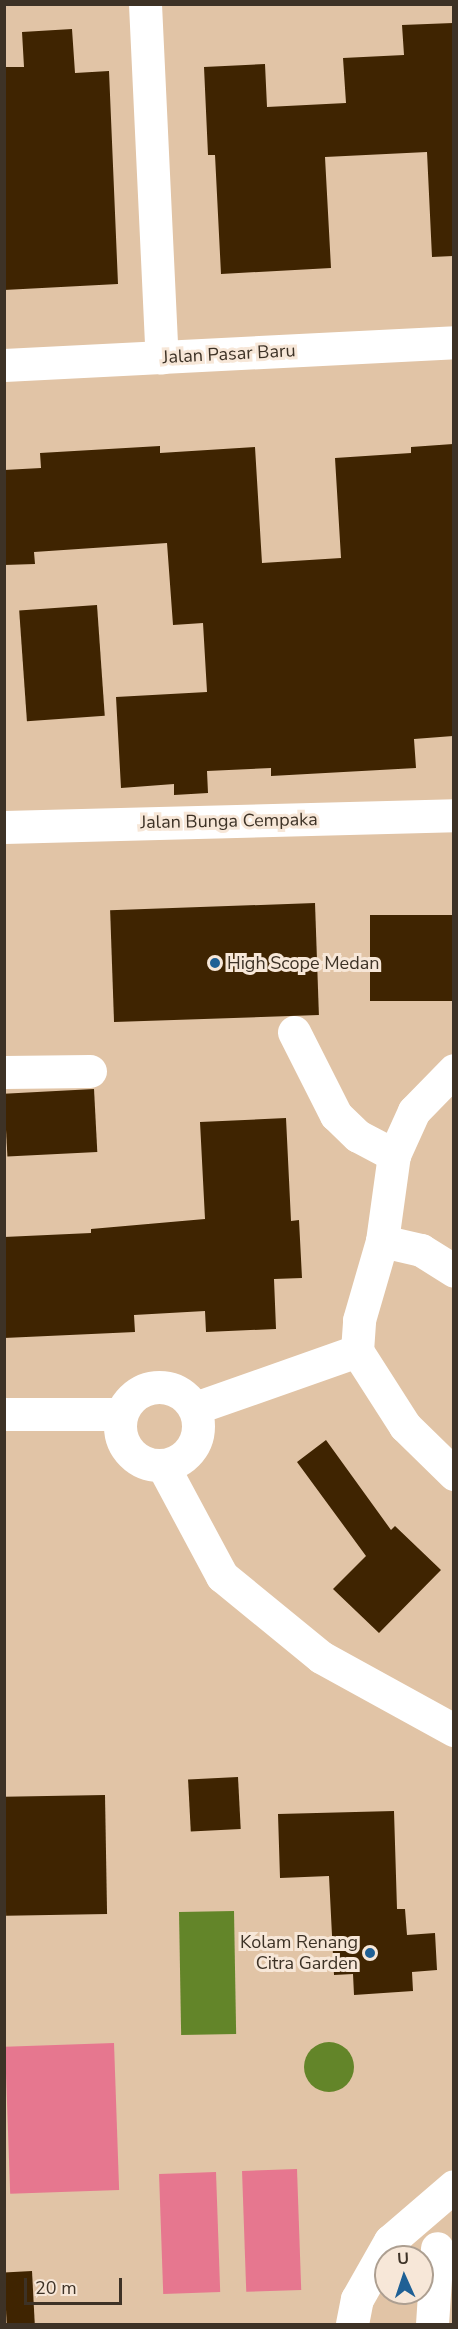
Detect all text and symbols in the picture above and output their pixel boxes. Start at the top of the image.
street label: Jalan Pasar Baru [162,340,296,368]
street label: Jalan Bunga Cempaka [140,809,318,833]
place label: High Scope Medan [227,952,379,974]
marker: High Scope Medan [208,956,222,970]
place label: Kolam Renang Citra Garden [240,1932,358,1974]
marker: Kolam Renang Citra Garden [363,1946,377,1960]
north arrow [374,2245,434,2305]
text: U [397,2248,410,2270]
scale bar [27,2266,124,2304]
text: 20 m [35,2276,77,2300]

